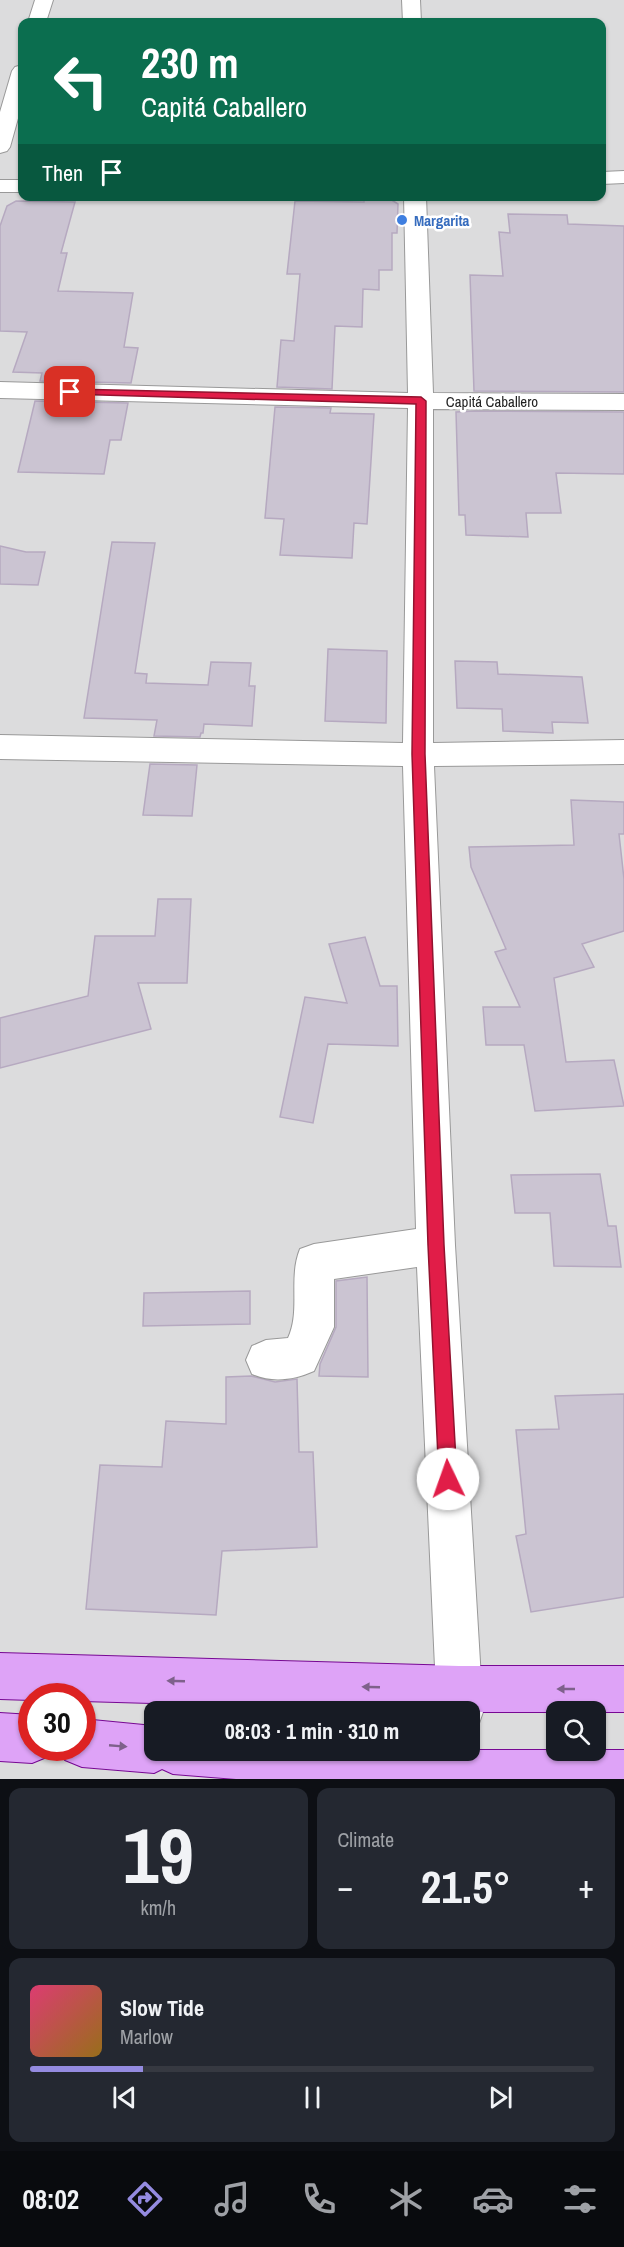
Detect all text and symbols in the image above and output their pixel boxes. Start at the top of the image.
text: 230 m [141,35,239,91]
icon: left [42,42,120,120]
text: Capitá Caballero [141,89,307,125]
icon: arrive [95,156,128,189]
text: Then [42,158,83,188]
place label: Margarita [414,210,470,231]
marker: Margarita [395,213,409,227]
pin [44,366,95,417]
icon: arrive [53,375,86,408]
street label: Capitá Caballero [446,391,538,412]
position arrow [416,1447,480,1511]
one-way arrow [166,1676,185,1686]
one-way arrow [361,1682,380,1691]
speed limit sign: 30 [18,1683,96,1761]
one-way arrow [556,1684,575,1694]
map controls [546,1701,606,1761]
button: search [546,1701,606,1761]
text: 08:03 · 1 min · 310 m [225,1716,399,1746]
one-way arrow [109,1741,128,1751]
text: 19 [123,1802,194,1907]
text: Climate [338,1826,394,1853]
text: 21.5° [421,1856,511,1917]
text: − [338,1864,353,1908]
text: + [578,1864,594,1908]
text: km/h [140,1894,176,1921]
text: Slow Tide [120,1993,204,2023]
text: Marlow [120,2023,173,2050]
icon: previous [108,2081,141,2114]
icon: pause [296,2081,329,2114]
icon: next [484,2081,517,2114]
icon: directions [124,2178,166,2220]
icon: music [211,2178,253,2220]
icon: phone [298,2178,340,2220]
icon: climate [385,2178,427,2220]
icon: car [472,2178,514,2220]
icon: filters [559,2178,601,2220]
text: 08:02 [23,2181,79,2217]

